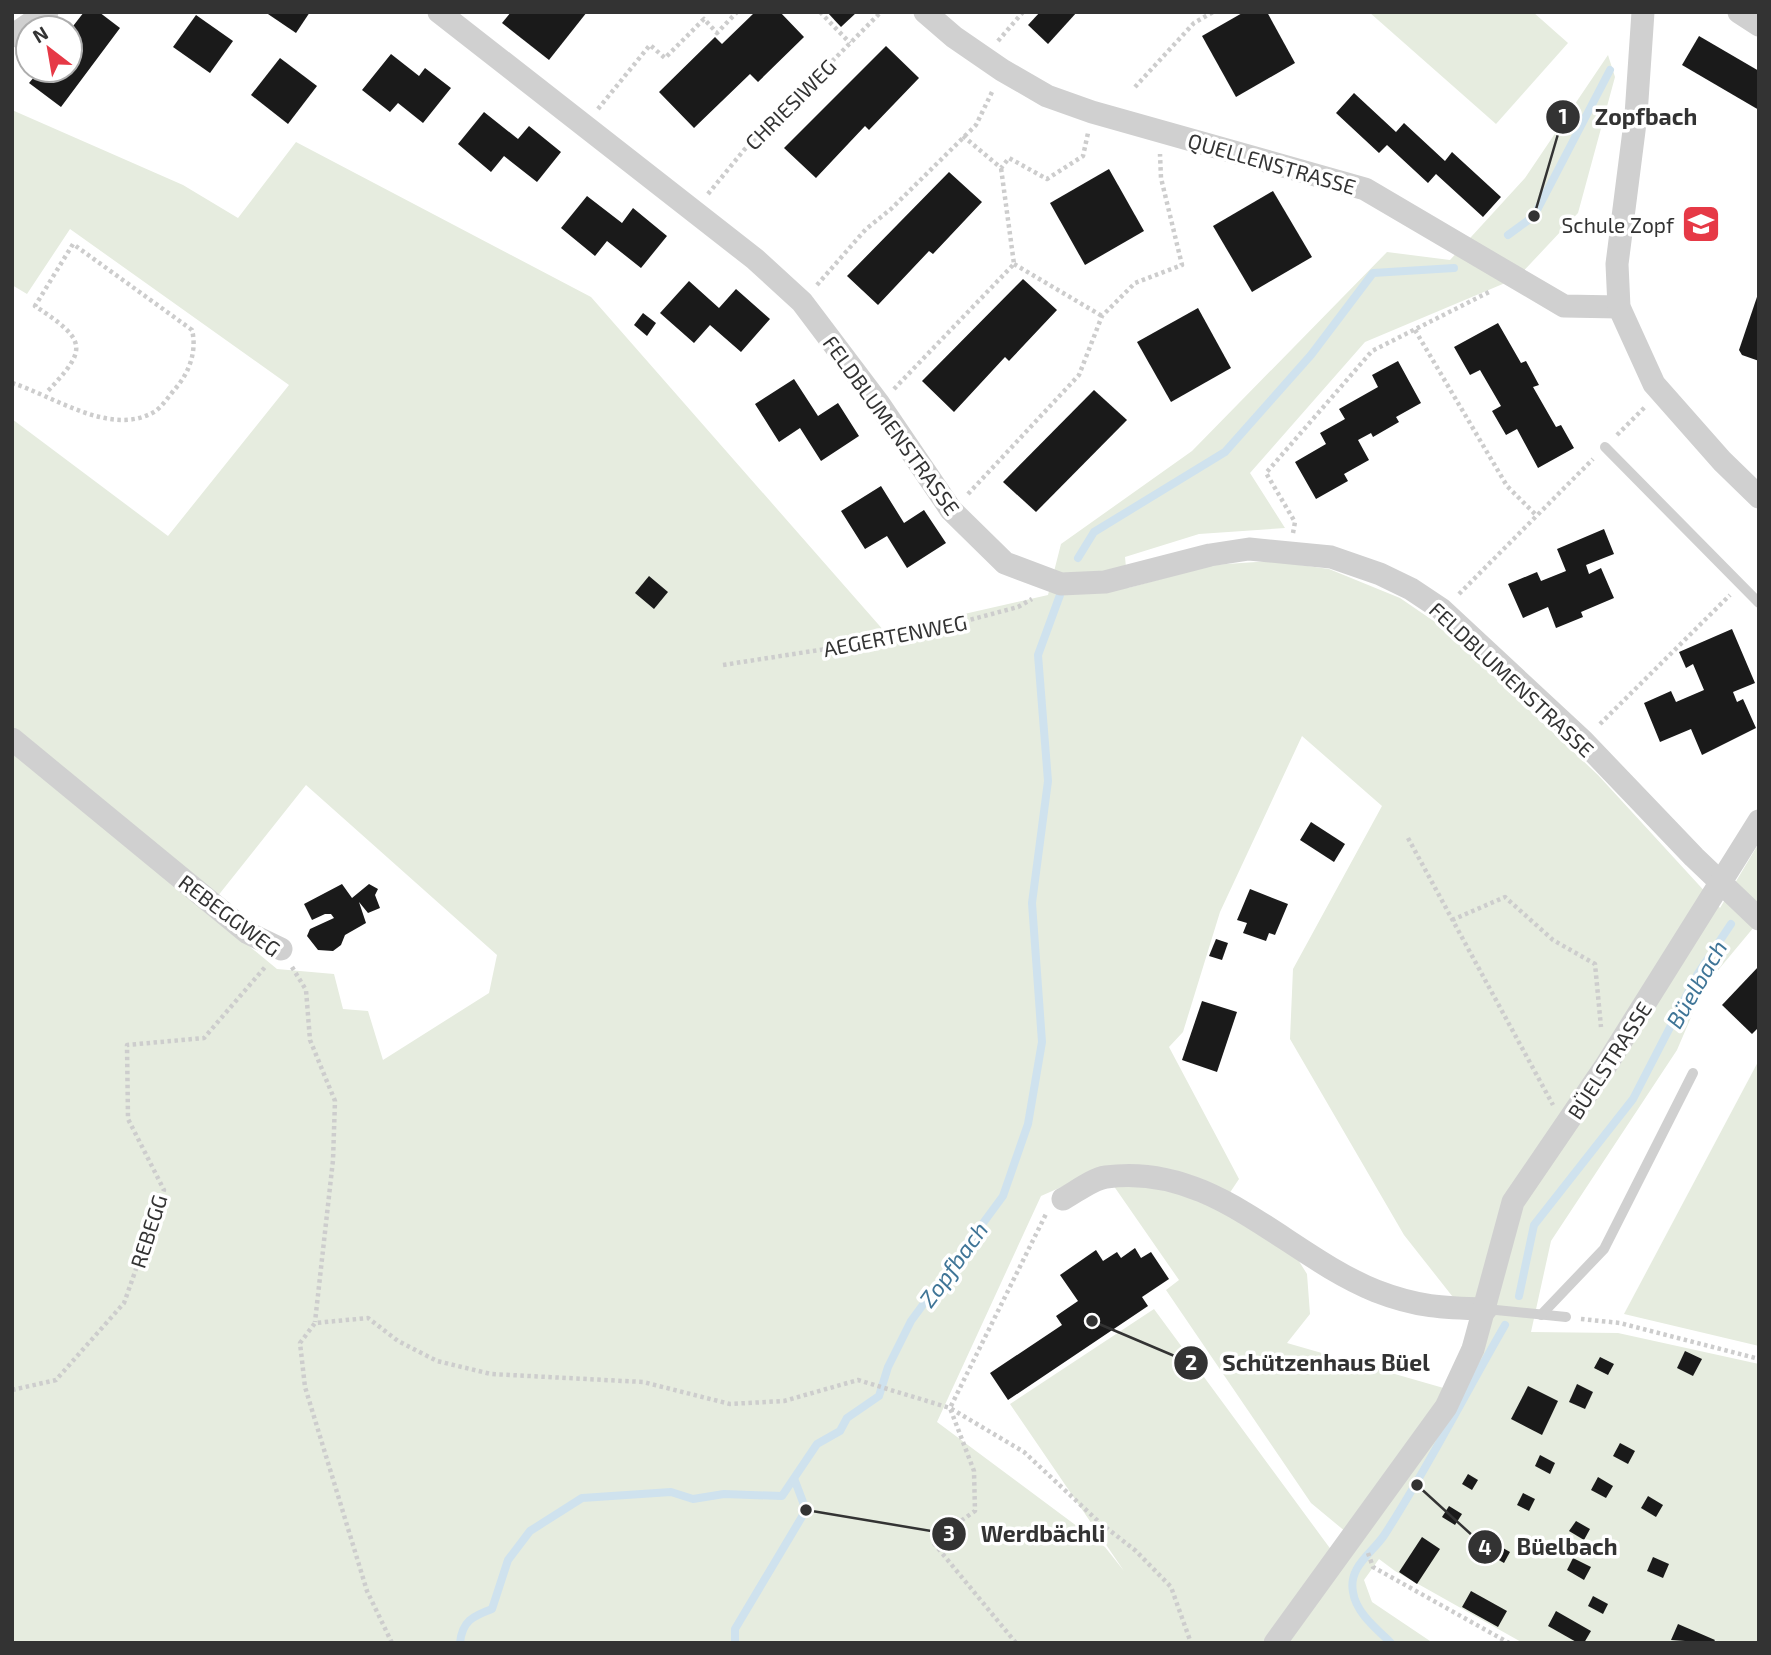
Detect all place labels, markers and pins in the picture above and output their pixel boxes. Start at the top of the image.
callout: Zopfbach [1545,95,1711,139]
school or university icon: Schule Zopf [1680,203,1722,245]
place label: Schule Zopf [1562,212,1675,237]
callout: Schützenhaus Büel [1173,1341,1444,1385]
callout: Werdbächli [932,1512,1119,1556]
callout: Büelbach [1467,1525,1632,1569]

